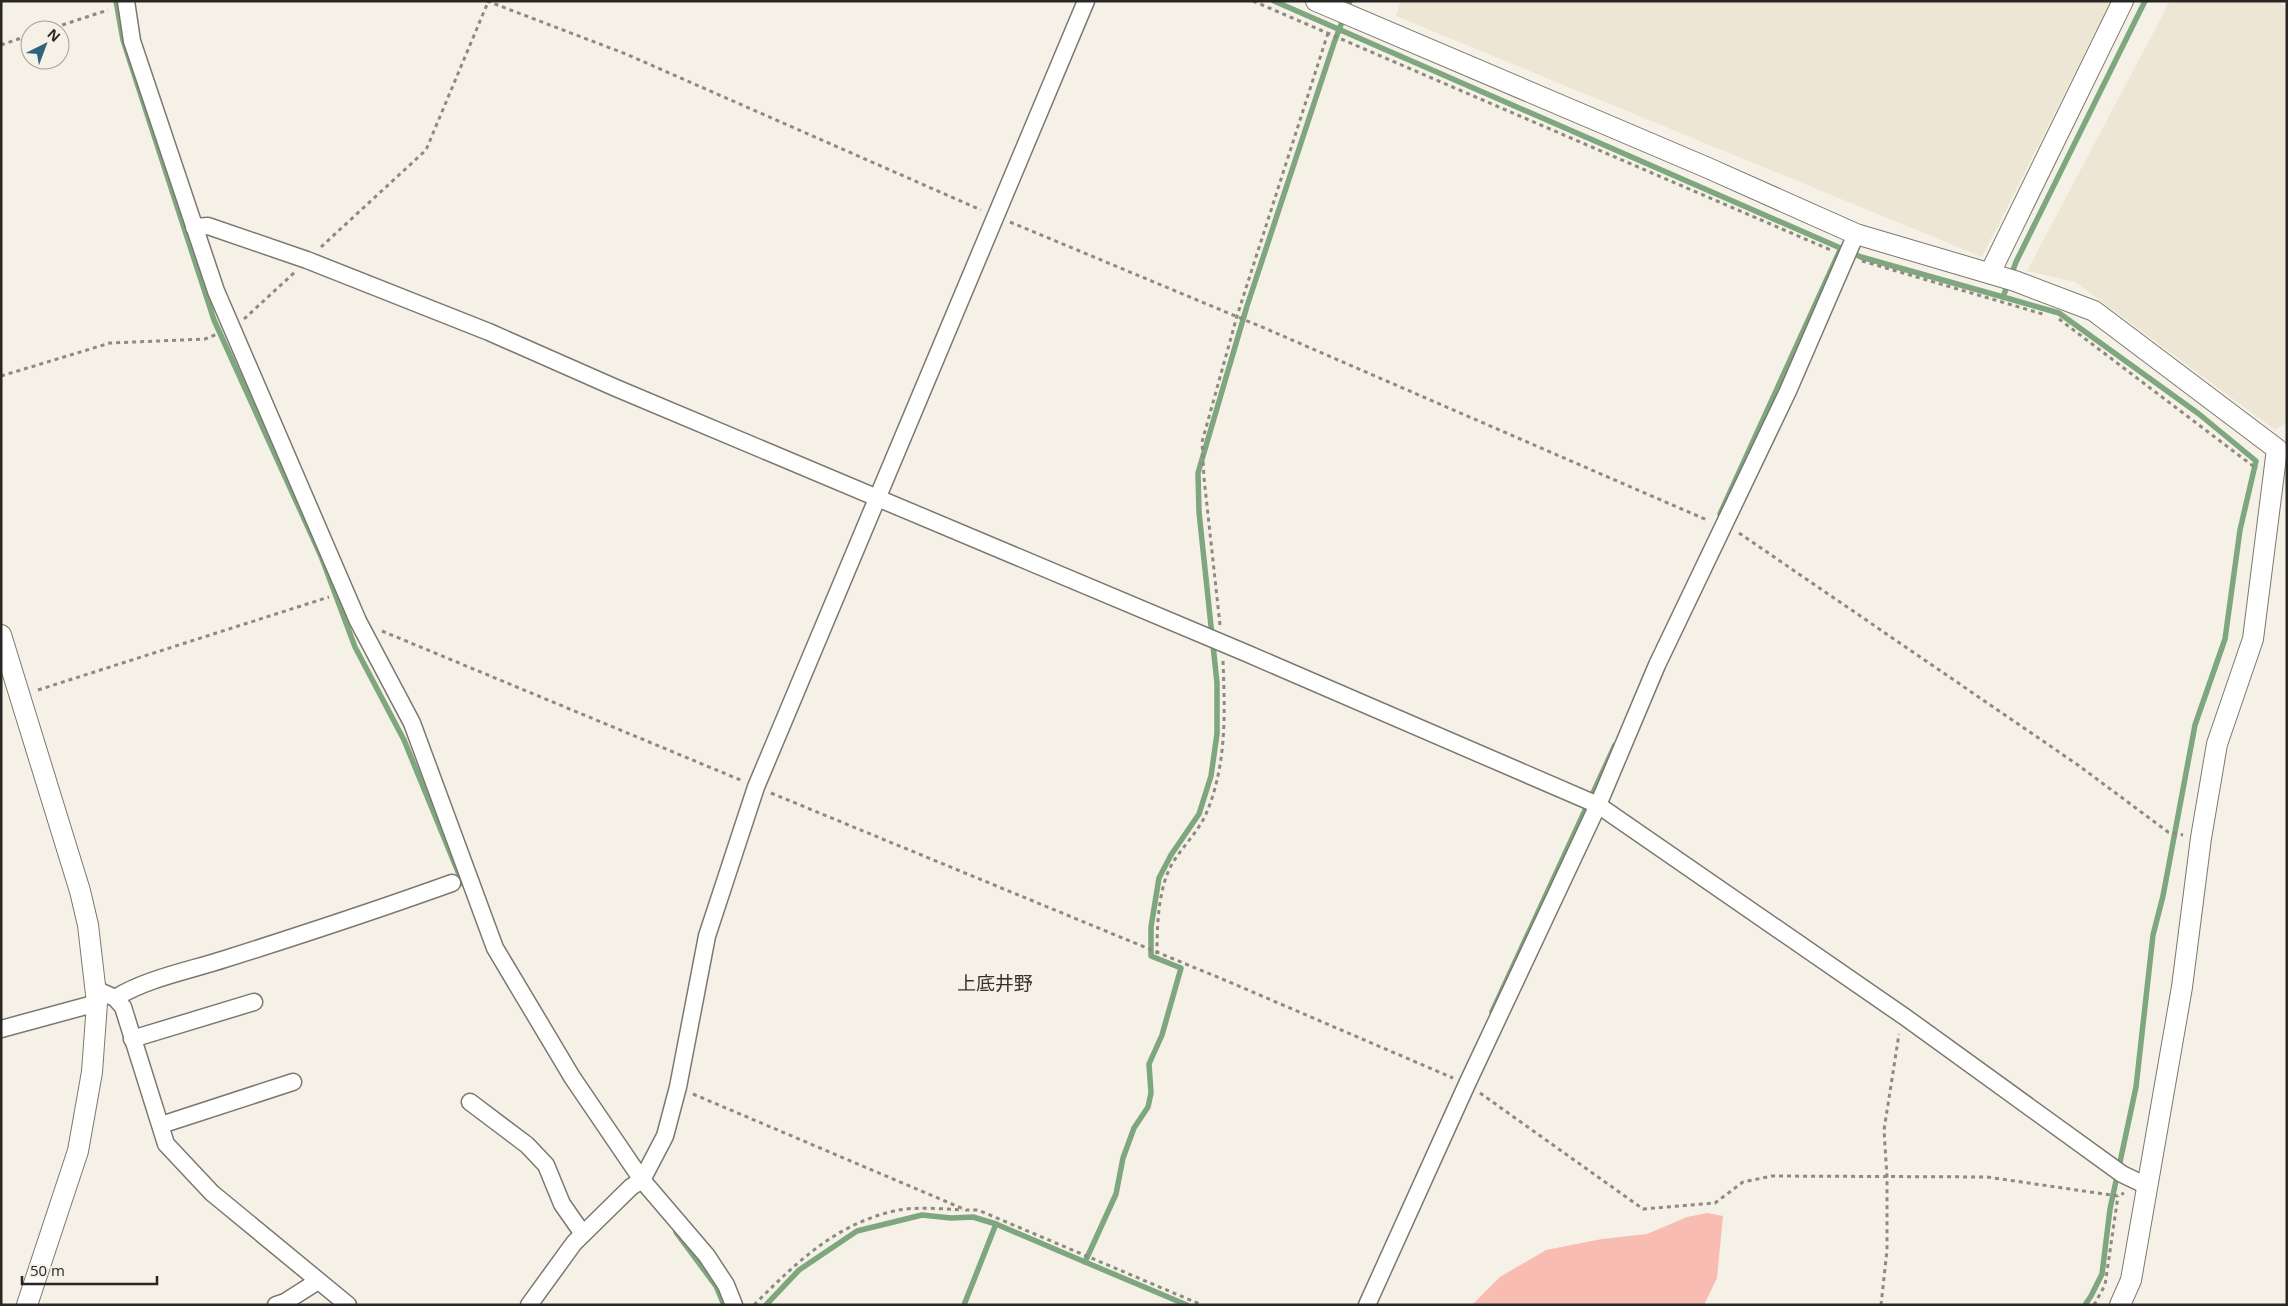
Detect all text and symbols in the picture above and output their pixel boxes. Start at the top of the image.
north arrow [20,20,70,70]
text: N [43,24,65,46]
district label: 上底井野 [957,970,1033,996]
scale bar [22,1254,158,1286]
text: 50 m [30,1260,65,1280]

